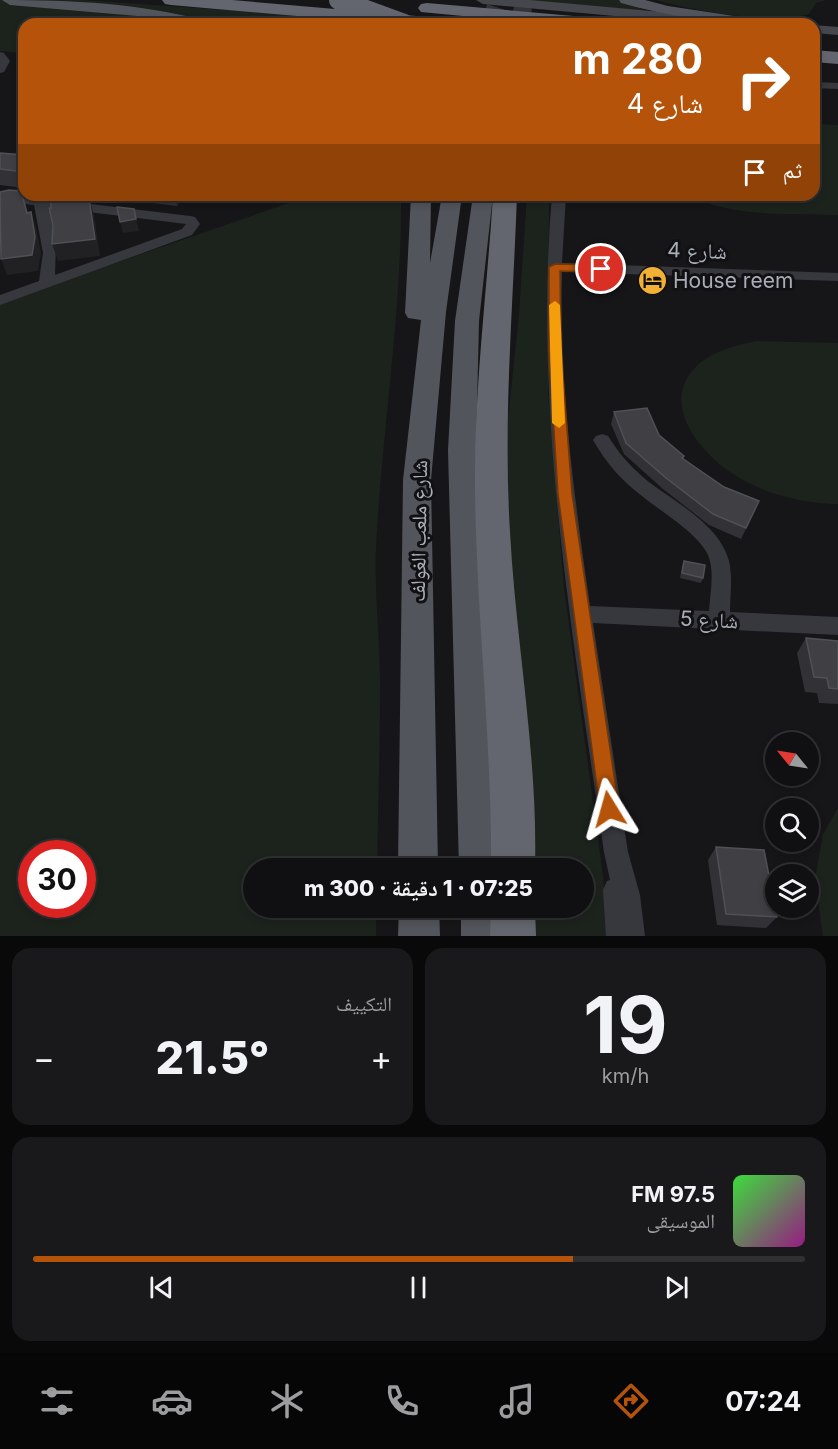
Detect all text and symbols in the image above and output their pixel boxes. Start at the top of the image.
text: 280 m [573,33,703,84]
icon: right [724,42,802,120]
text: شارع 4 [627,87,703,120]
icon: arrive [738,156,771,189]
text: ثم [783,157,802,183]
street label: شارع 4 [667,237,727,265]
pin [575,243,626,294]
icon: arrive [584,252,617,285]
hotel icon: House reem [636,265,668,297]
place label: House reem [673,268,793,293]
street label: شارع ملعب الغولف [405,460,433,602]
street label: شارع 5 [679,605,739,635]
north arrow [765,732,819,786]
map controls [765,732,819,918]
position arrow [577,777,641,841]
button: search [765,798,819,852]
speed limit sign: 30 [18,840,96,918]
button: layers [765,864,819,918]
text: 07:25 · 1 دقيقة · 300 m [304,875,533,901]
text: 19 [583,977,668,1072]
text: التكييف [336,992,392,1016]
text: 21.5° [155,1030,270,1085]
text: − [33,1038,55,1078]
text: + [370,1038,392,1078]
text: km/h [602,1064,649,1088]
text: 97.5 FM [631,1181,715,1207]
text: الموسيقى [647,1209,715,1233]
icon: previous [145,1271,178,1304]
icon: pause [402,1271,435,1304]
icon: next [660,1271,693,1304]
icon: filters [36,1380,78,1422]
icon: car [151,1380,193,1422]
icon: climate [266,1380,308,1422]
icon: phone [381,1380,423,1422]
icon: music [496,1380,538,1422]
icon: directions [610,1380,652,1422]
text: 07:24 [725,1385,802,1418]

